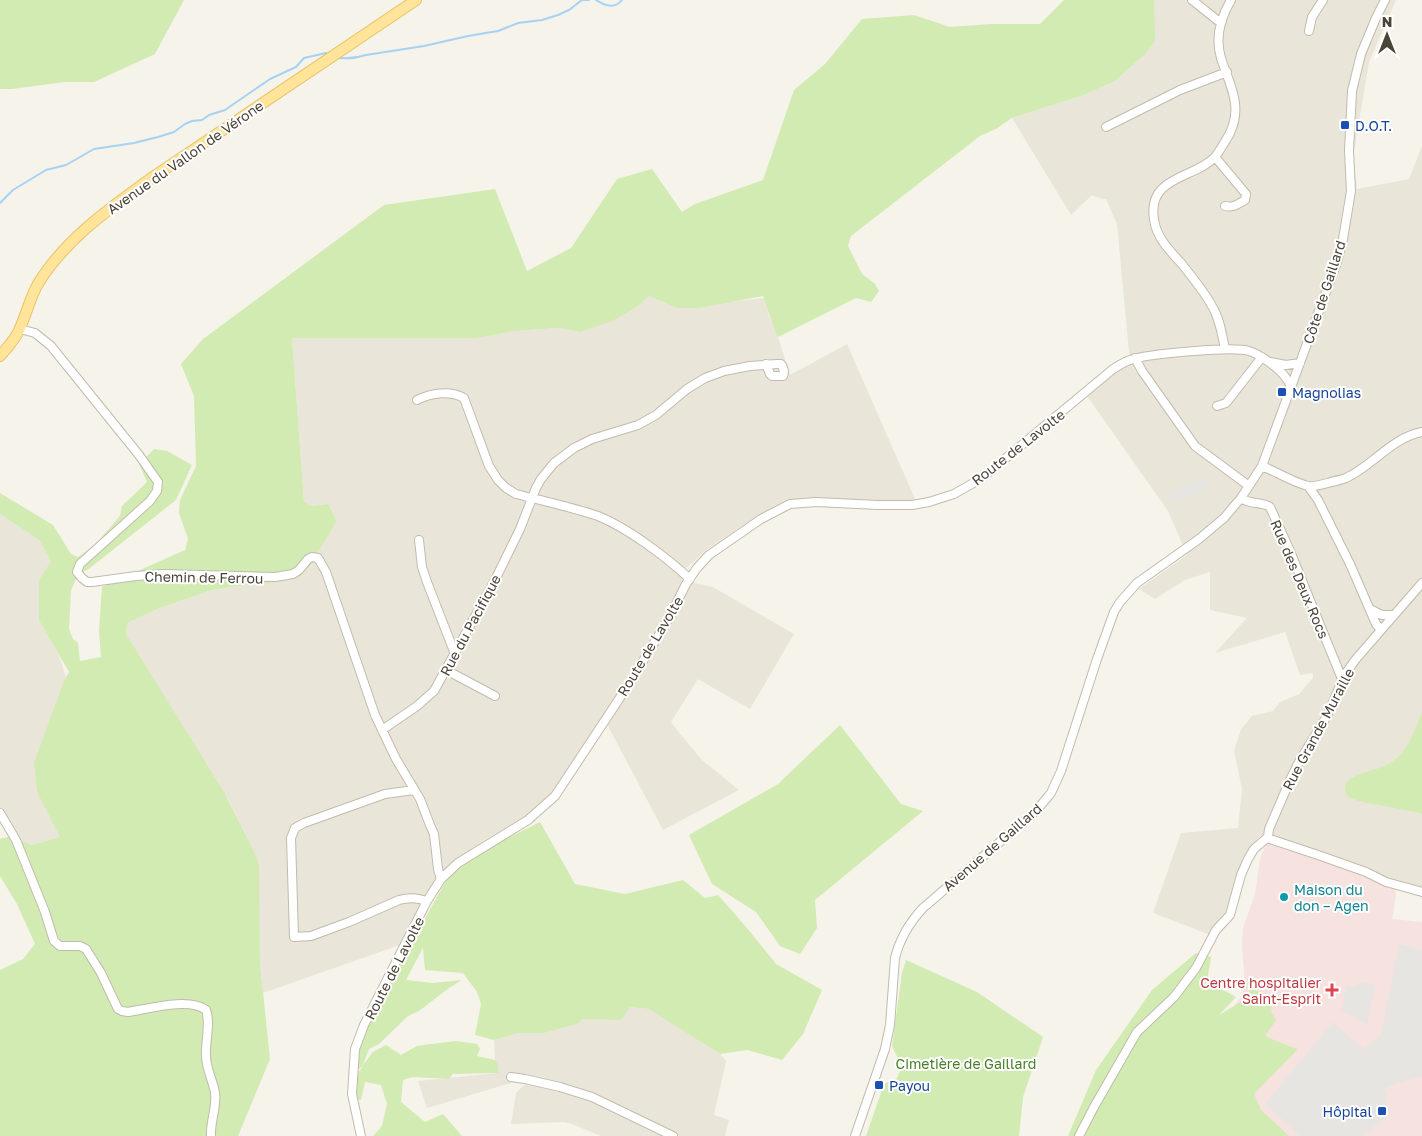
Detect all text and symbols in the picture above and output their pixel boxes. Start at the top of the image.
north arrow [1362,10,1412,60]
text: N [1382,13,1392,30]
street label: Avenue du Vallon de Vérone [104,97,266,217]
place label: D.O.T. [1355,117,1392,134]
marker: D.O.T. [1339,119,1351,131]
street label: Côte de Gaillard [1299,238,1349,346]
place label: Magnolias [1292,384,1361,401]
marker: Magnolias [1276,386,1288,398]
street label: Route de Lavolte [968,405,1068,489]
street label: Rue des Deux Rocs [1267,517,1333,641]
street label: Chemin de Ferrou [145,567,263,587]
street label: Rue du Pacifique [436,571,504,679]
street label: Route de Lavolte [614,593,686,699]
street label: Rue Grande Muraille [1279,665,1357,793]
street label: Avenue de Gaillard [939,799,1045,895]
place label: Maison du don – Agen [1294,881,1369,914]
marker: Maison du don – Agen [1278,891,1290,903]
street label: Route de Lavolte [361,914,427,1022]
place label: Centre hospitalier Saint-Esprit [1200,974,1322,1007]
marker: Centre hospitalier Saint-Esprit [1325,983,1339,997]
park label: Cimetière de Gaillard [896,1055,1036,1072]
place label: Payou [889,1077,930,1094]
marker: Payou [873,1079,885,1091]
place label: Hôpital [1323,1103,1372,1120]
marker: Hôpital [1376,1105,1388,1117]

